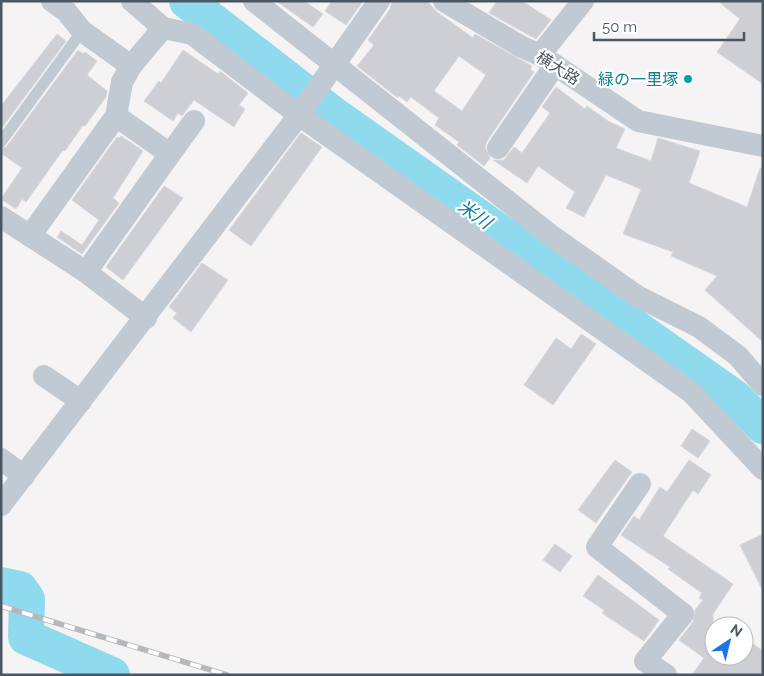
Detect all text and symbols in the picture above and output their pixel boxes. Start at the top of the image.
scale bar [594,10,744,42]
text: 50 m [602,18,637,36]
street label: 横大路 [533,47,583,89]
place label: 緑の一里塚 [598,70,678,89]
marker: 緑の一里塚 [682,73,694,85]
water label: 米川 [454,195,497,234]
north arrow [704,616,754,666]
text: N [727,621,745,640]

